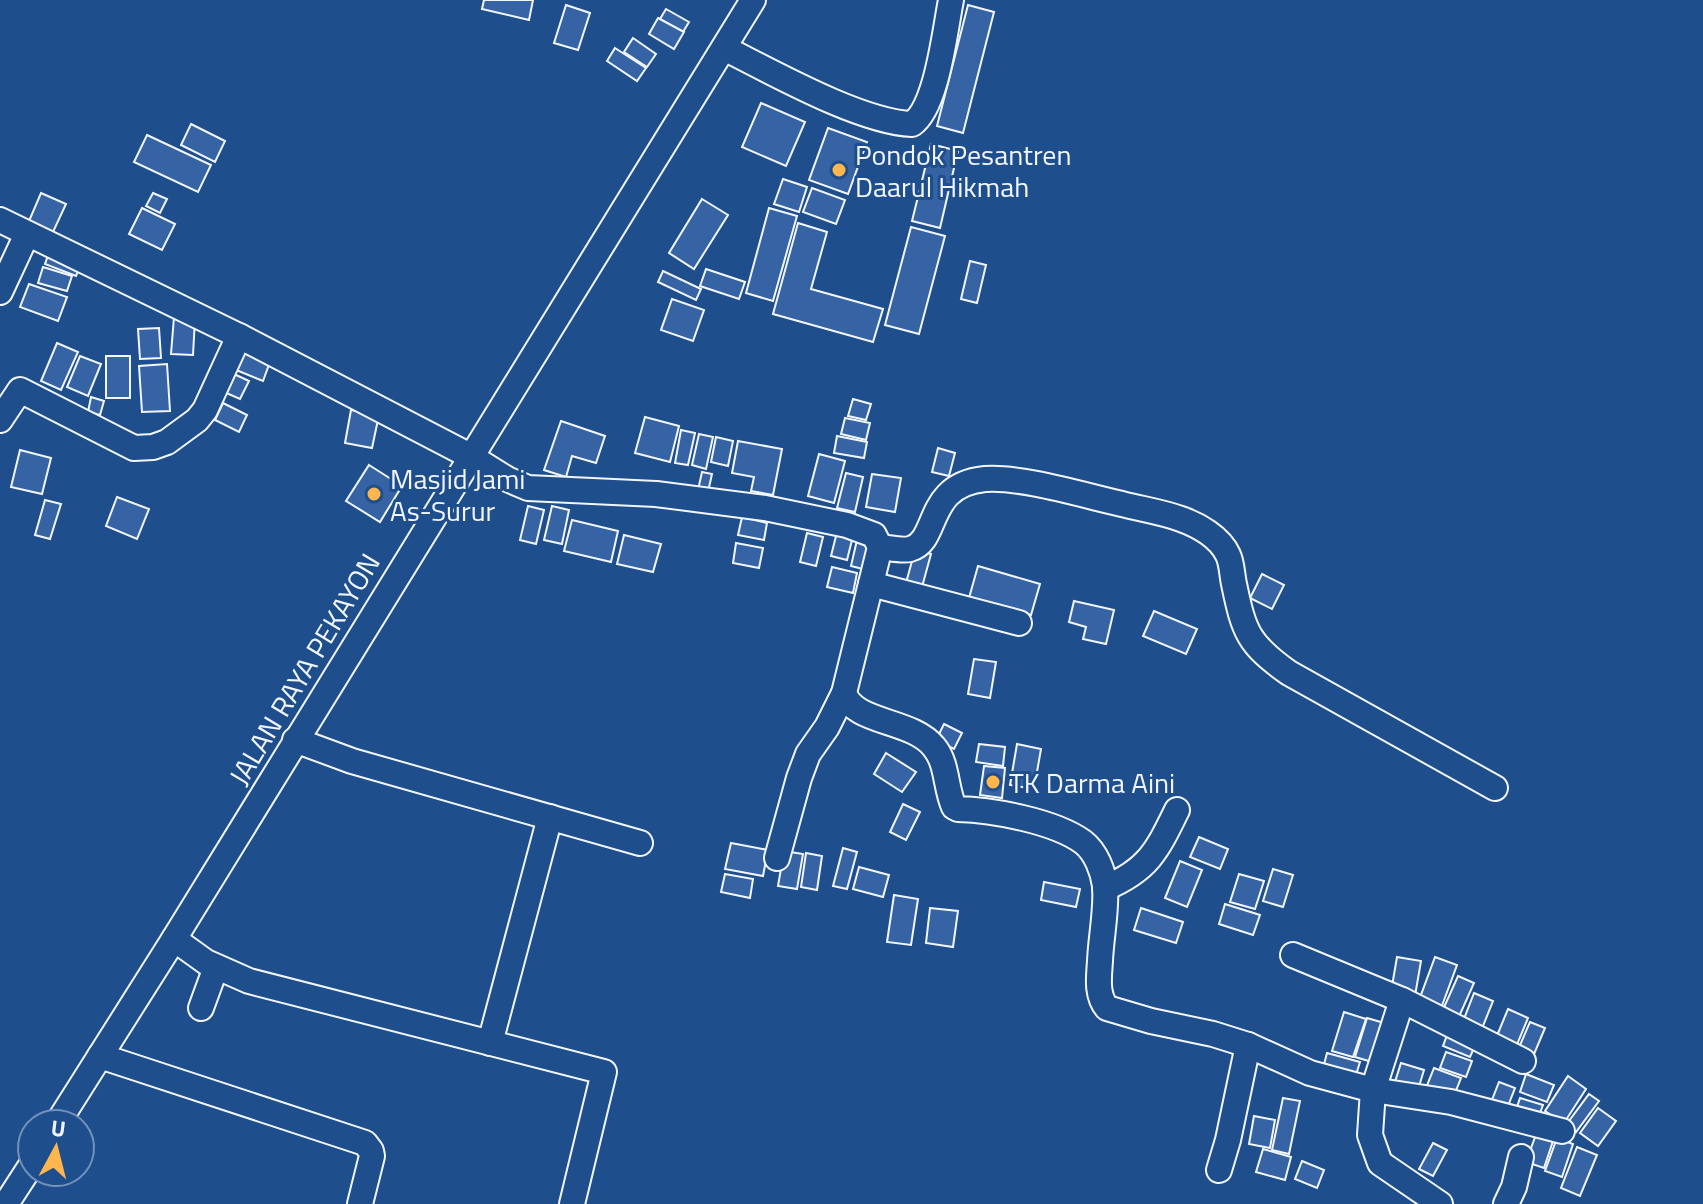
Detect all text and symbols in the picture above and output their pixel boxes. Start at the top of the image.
place label: Pondok Pesantren Daarul Hikmah [855,133,1072,208]
marker: Pondok Pesantren Daarul Hikmah [830,161,848,179]
place label: Masjid Jami As-Surur [390,457,525,532]
marker: Masjid Jami As-Surur [365,485,383,503]
street label: JALAN RAYA PEKAYON [218,545,390,793]
place label: TK Darma Aini [1009,761,1175,804]
marker: TK Darma Aini [984,773,1002,791]
north arrow [16,1108,96,1188]
text: U [49,1110,68,1146]

